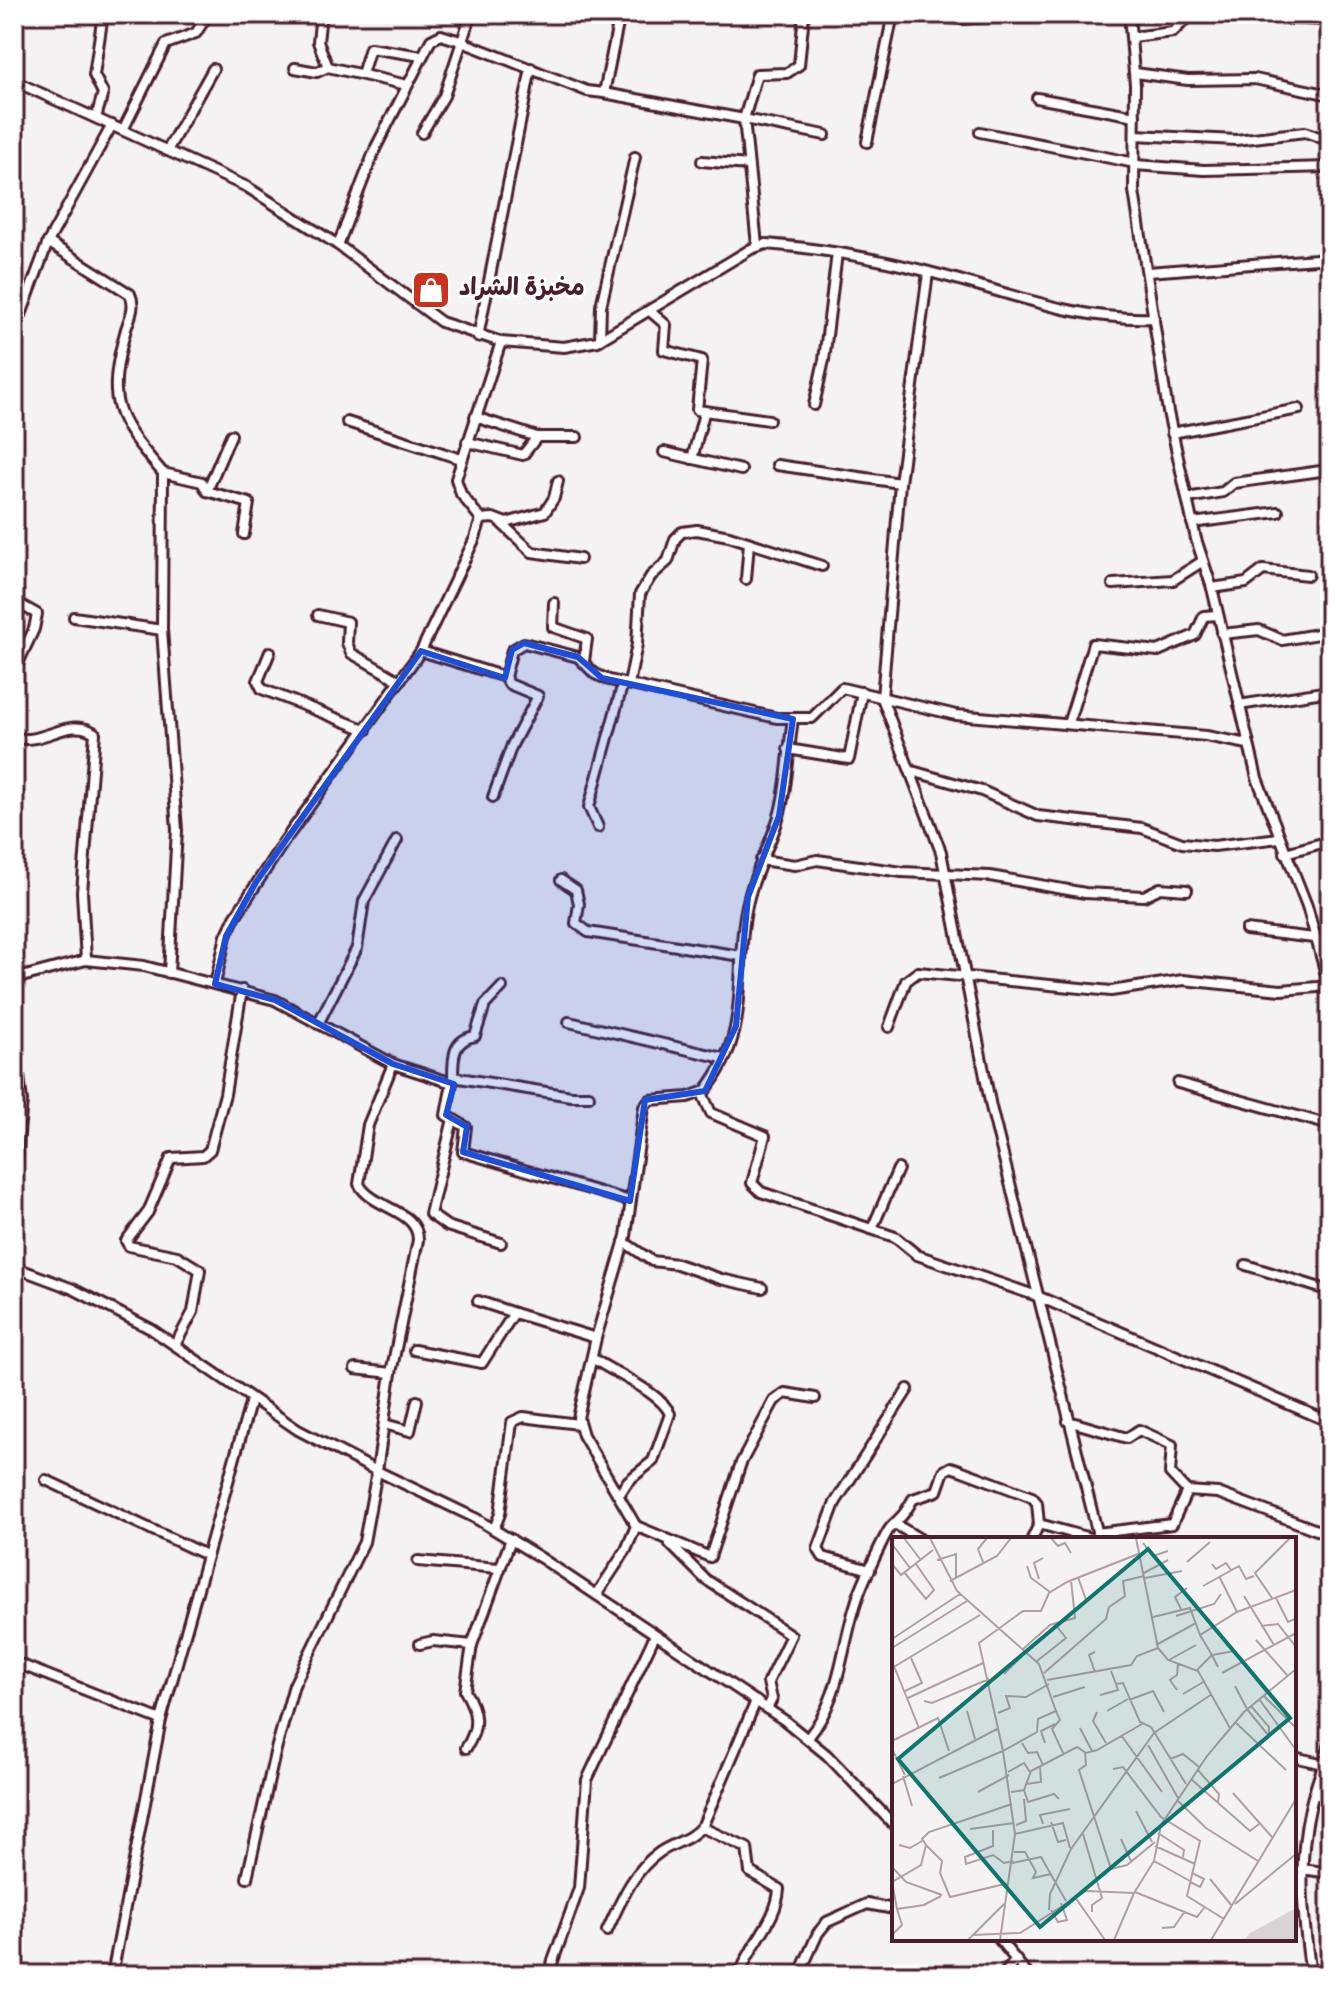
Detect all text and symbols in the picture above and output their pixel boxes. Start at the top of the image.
shop icon: مخبزة الشراد [410,269,452,311]
place label: مخبزة الشراد [459,273,585,307]
inset map [892,1537,1296,1941]

